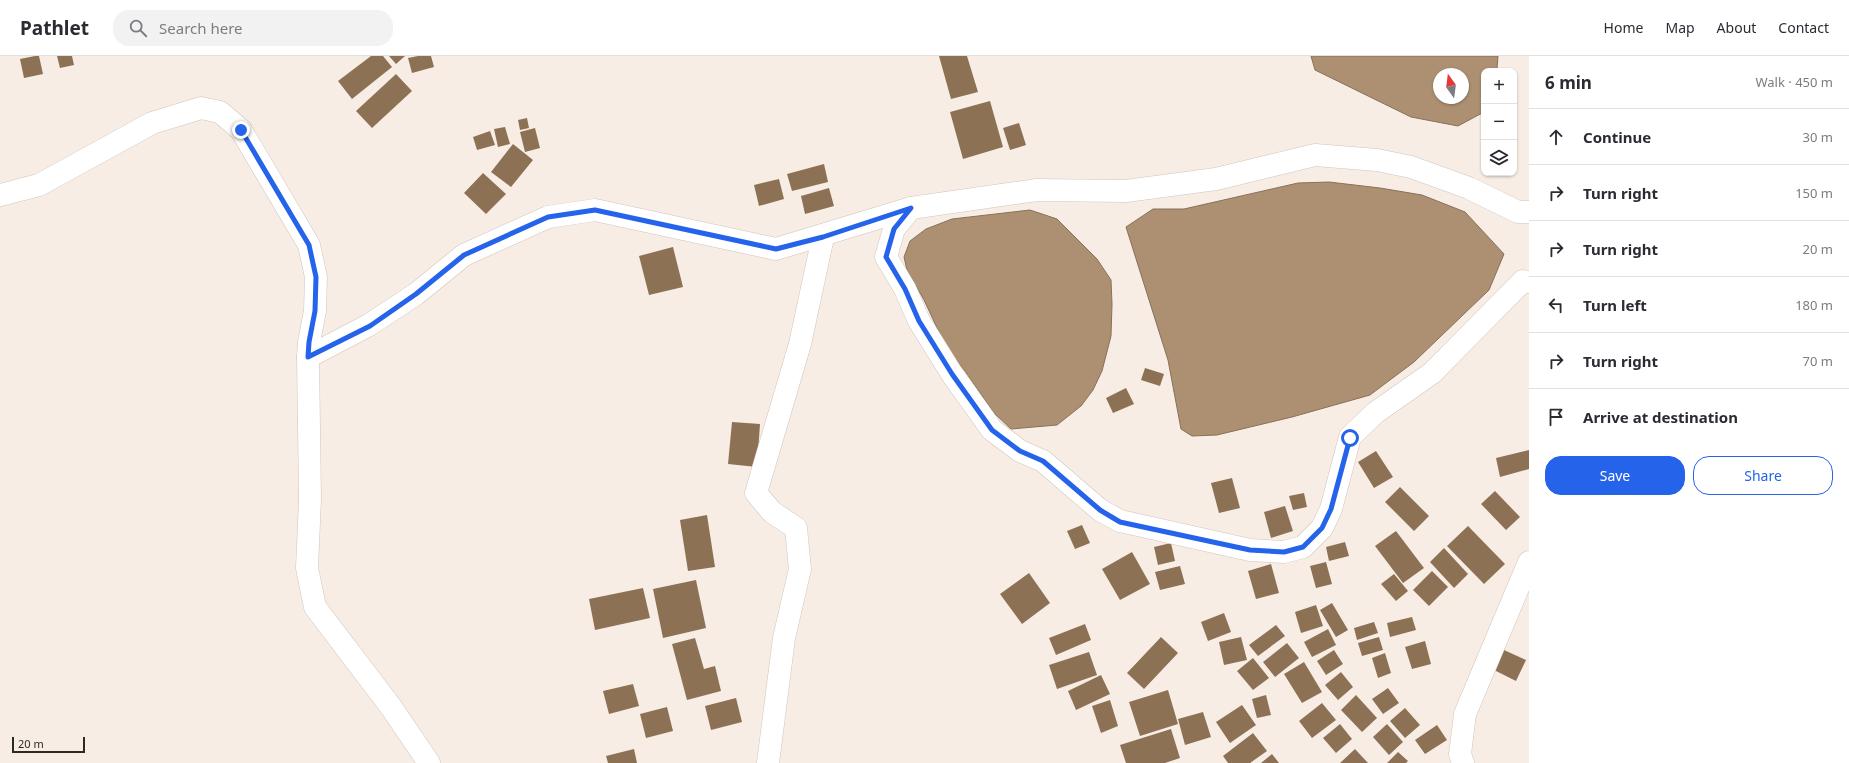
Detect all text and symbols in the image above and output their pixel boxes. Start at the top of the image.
search box [113,10,393,46]
text: Pathlet [20,15,89,41]
icon: search [127,17,149,39]
text: Search here [159,18,243,38]
text: Home [1604,18,1643,37]
text: Map [1665,18,1695,37]
text: About [1717,18,1756,37]
text: Contact [1778,18,1829,37]
north arrow [1433,68,1469,104]
map controls [1481,68,1517,176]
button: + [1481,68,1517,104]
text: 6 min [1545,71,1592,94]
text: Walk · 450 m [1755,73,1833,91]
button: − [1481,104,1517,140]
route end [232,121,250,139]
icon: ahead [1545,126,1567,148]
text: Continue [1583,127,1651,147]
text: 30 m [1803,128,1833,146]
button: layers [1481,140,1517,176]
icon: right [1545,182,1567,204]
text: Turn right [1583,183,1658,203]
text: 150 m [1795,184,1833,202]
icon: right [1545,238,1567,260]
text: Turn right [1583,239,1658,259]
text: 20 m [1803,240,1833,258]
icon: left [1545,294,1567,316]
text: Turn left [1583,295,1647,315]
text: 180 m [1795,296,1833,314]
icon: right [1545,350,1567,372]
text: Turn right [1583,351,1658,371]
text: 70 m [1803,352,1833,370]
icon: arrive [1545,406,1567,428]
text: Arrive at destination [1583,407,1738,427]
route start [1341,429,1359,447]
button: Save [1545,456,1685,495]
button: Share [1693,456,1833,495]
scale bar [12,735,85,754]
text: 20 m [18,736,44,751]

